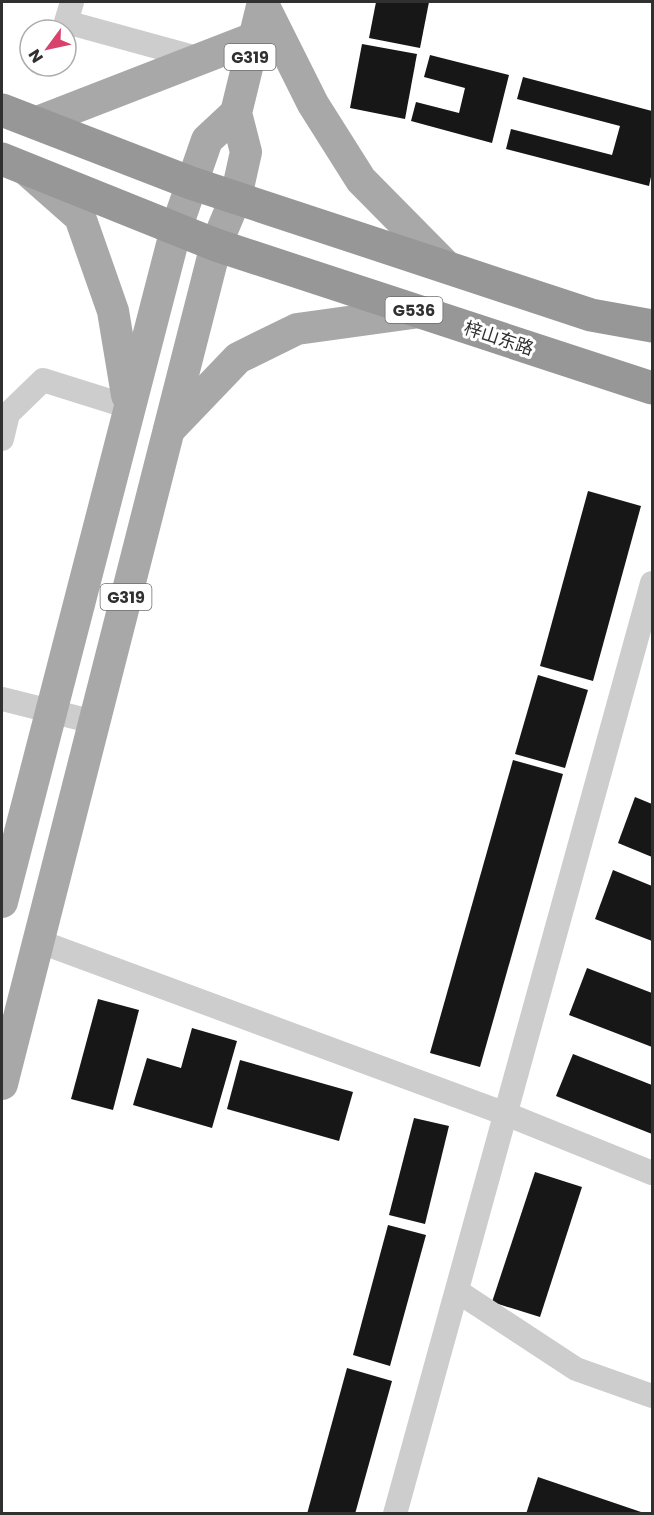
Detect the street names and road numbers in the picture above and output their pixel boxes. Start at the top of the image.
road number: G319 [224,44,276,70]
road number: G536 [386,297,442,323]
street label: 梓山东路 [461,315,537,361]
road number: G319 [100,584,152,610]

